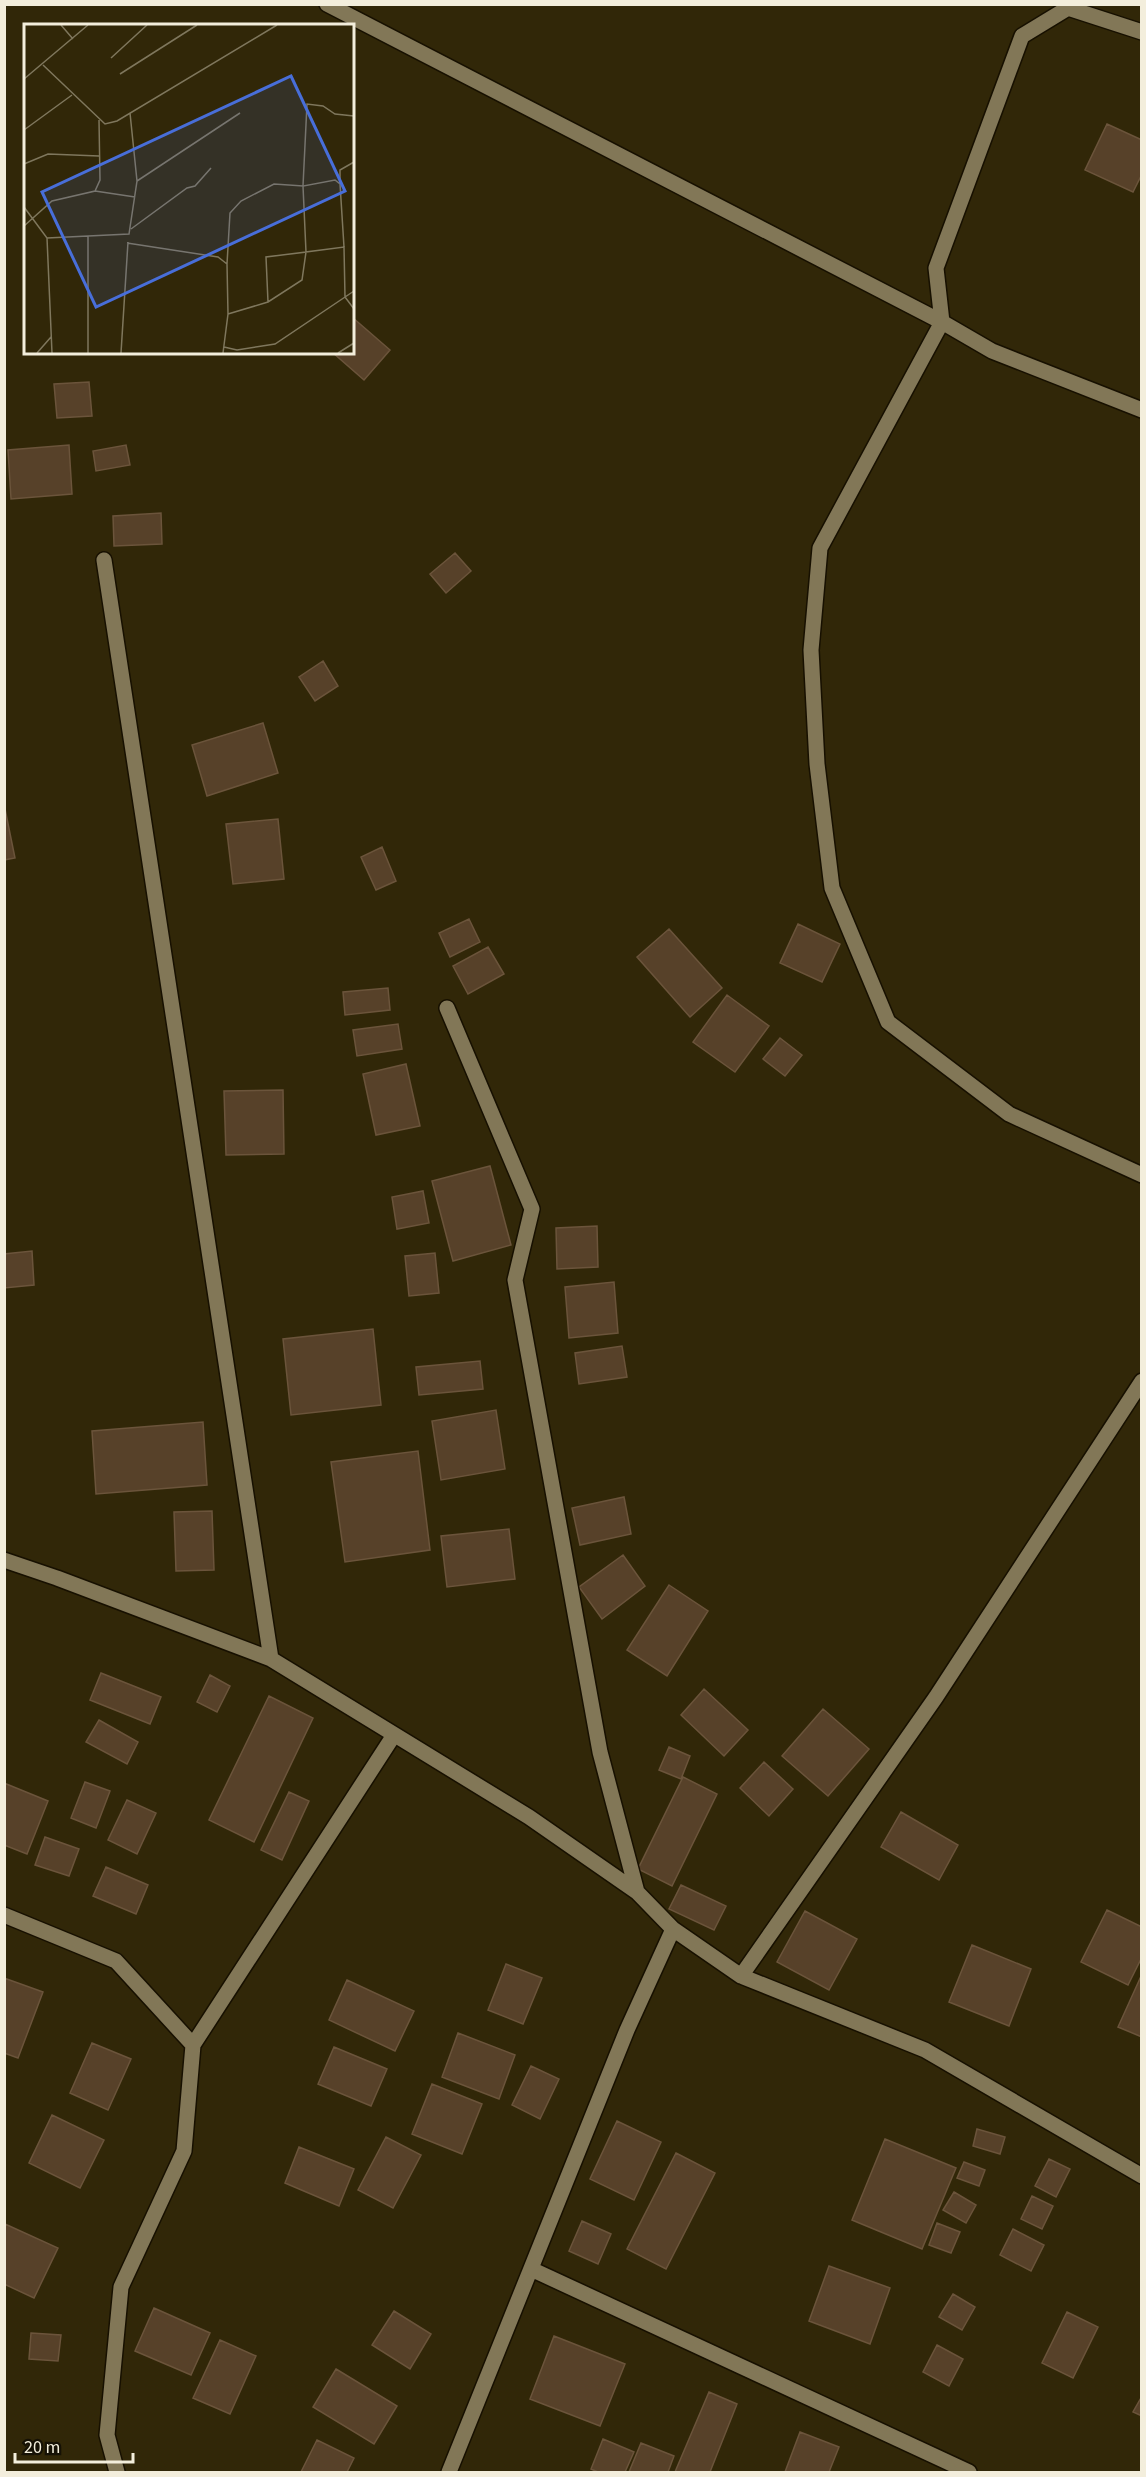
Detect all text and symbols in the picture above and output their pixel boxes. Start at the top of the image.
inset map [24,24,354,354]
scale bar [15,2426,134,2464]
text: 20 m [24,2435,60,2460]

